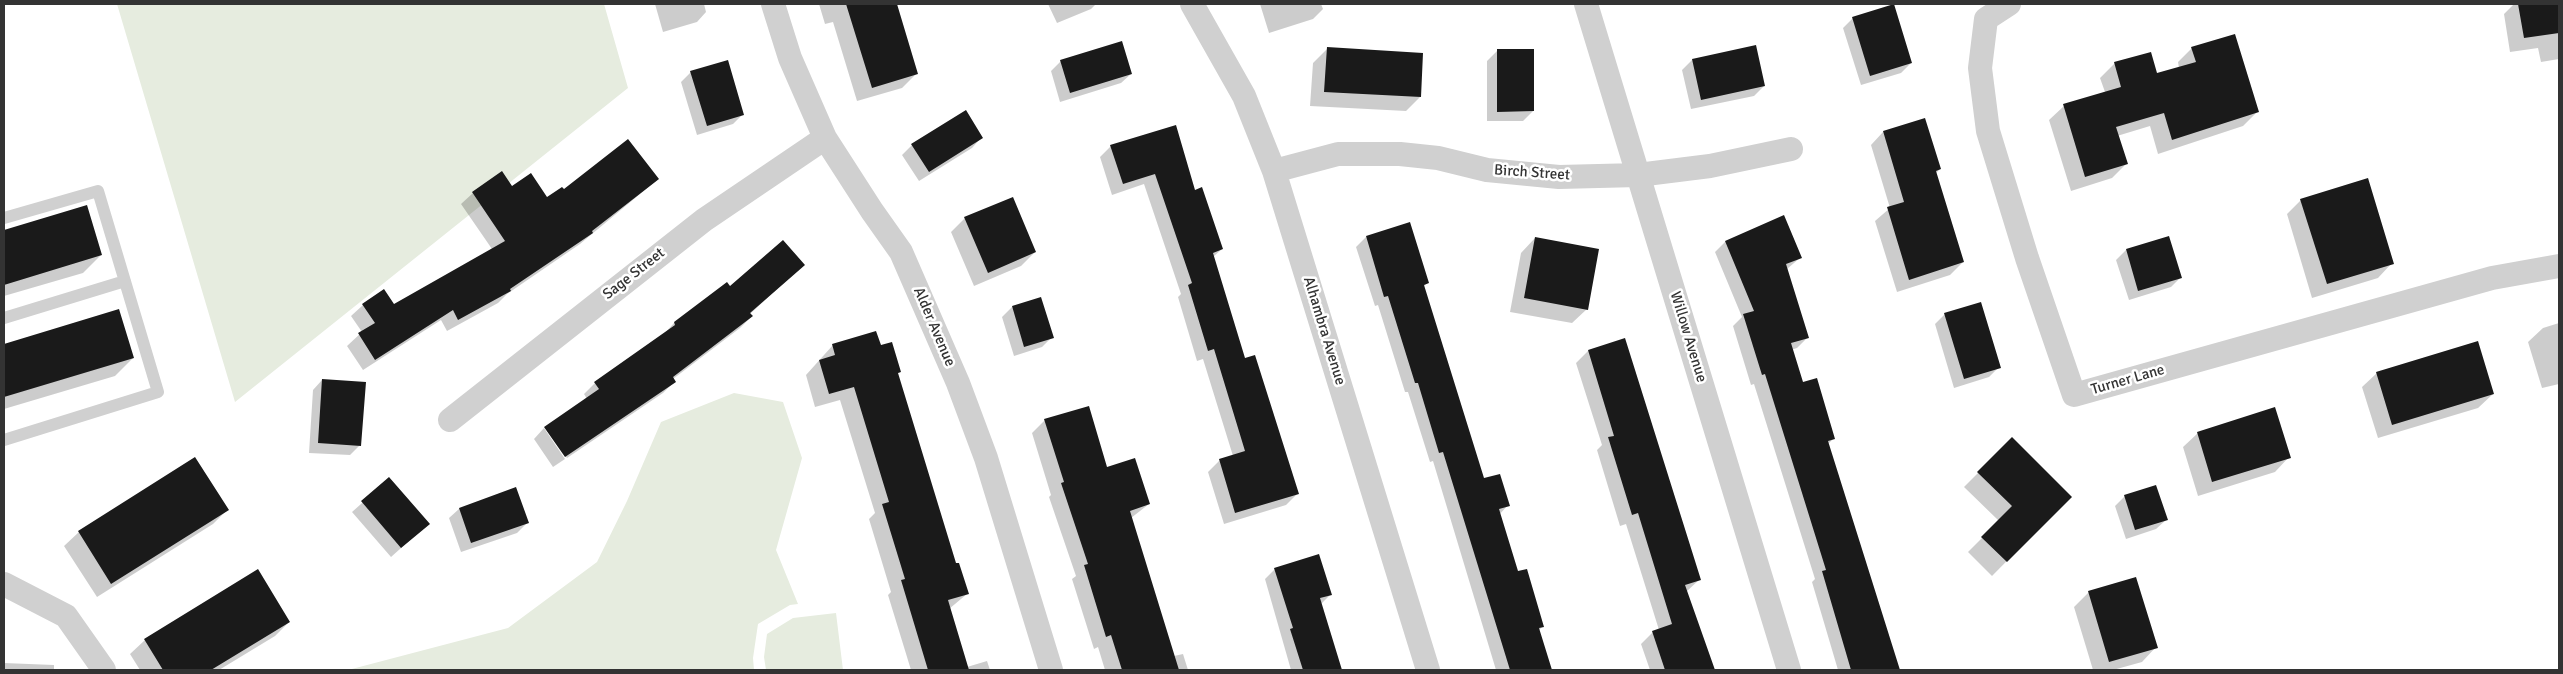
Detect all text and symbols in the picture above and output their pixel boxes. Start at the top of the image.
street label: Birch Street [1493,161,1571,185]
street label: Sage Street [599,244,669,304]
street label: Alhambra Avenue [1299,275,1349,387]
street label: Alder Avenue [909,285,959,369]
street label: Willow Avenue [1666,289,1710,385]
street label: Turner Lane [2089,361,2167,399]

